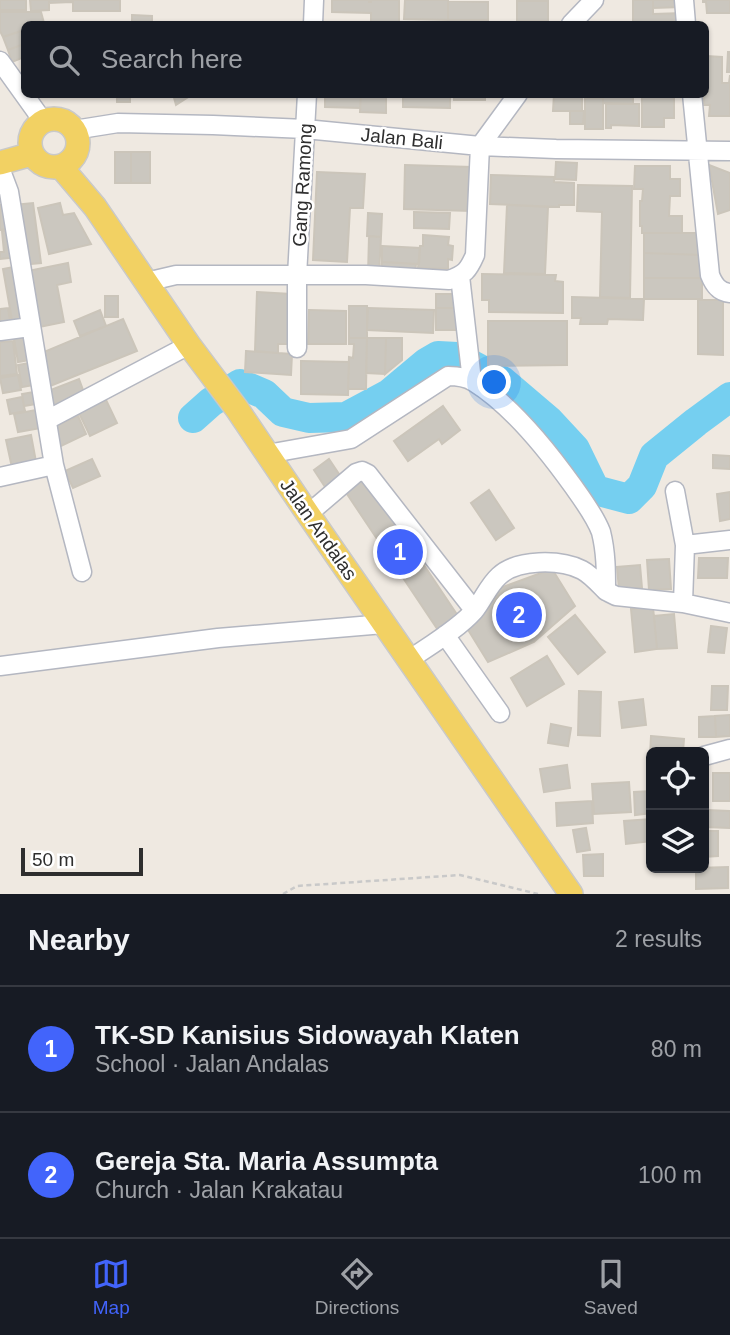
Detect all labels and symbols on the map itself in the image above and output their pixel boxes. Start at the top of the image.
street label: Gang Ramong [289,123,316,247]
street label: Jalan Bali [360,124,444,153]
your location [477,365,511,399]
street label: Jalan Andalas [276,475,361,584]
pin: 1 [377,526,423,578]
pin: 2 [496,589,542,641]
scale bar [21,845,144,877]

